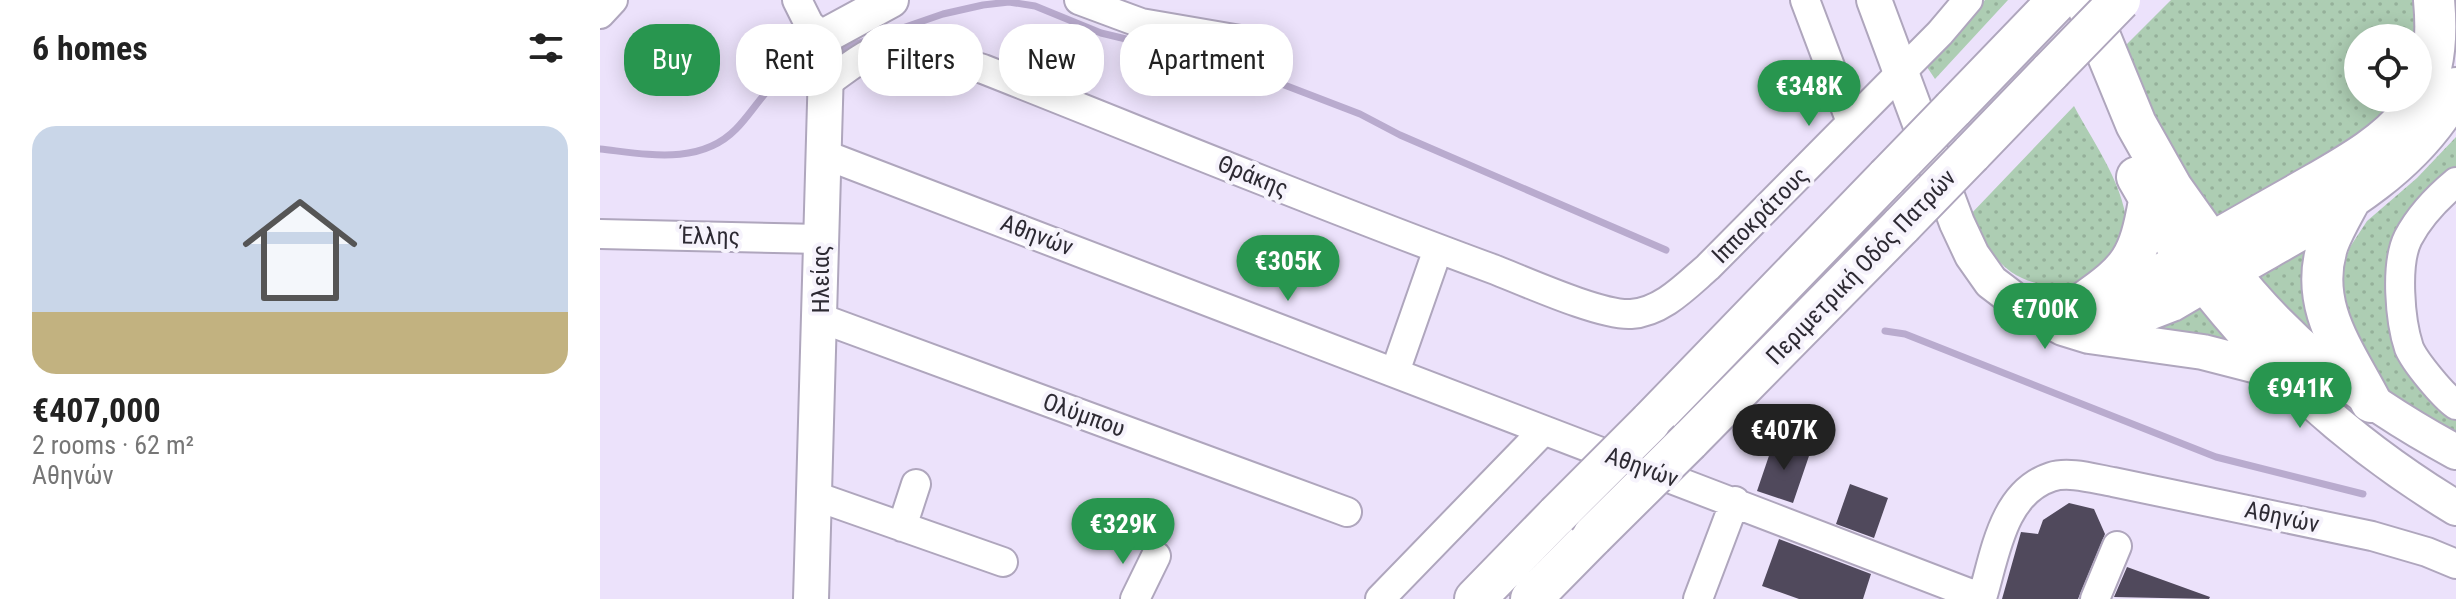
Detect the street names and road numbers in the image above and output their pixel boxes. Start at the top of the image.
street label: Θράκης [1214,149,1292,203]
street label: Ιπποκράτους [1706,161,1814,269]
street label: Περιμετρική Οδός Πατρών [1760,164,1962,370]
street label: Αθηνών [997,208,1077,262]
street label: Έλλης [679,221,740,251]
street label: Ηλείας [807,245,835,313]
street label: Ολύμπου [1039,387,1129,443]
street label: Αθηνών [1602,441,1682,493]
street label: Αθηνών [2242,495,2322,539]

